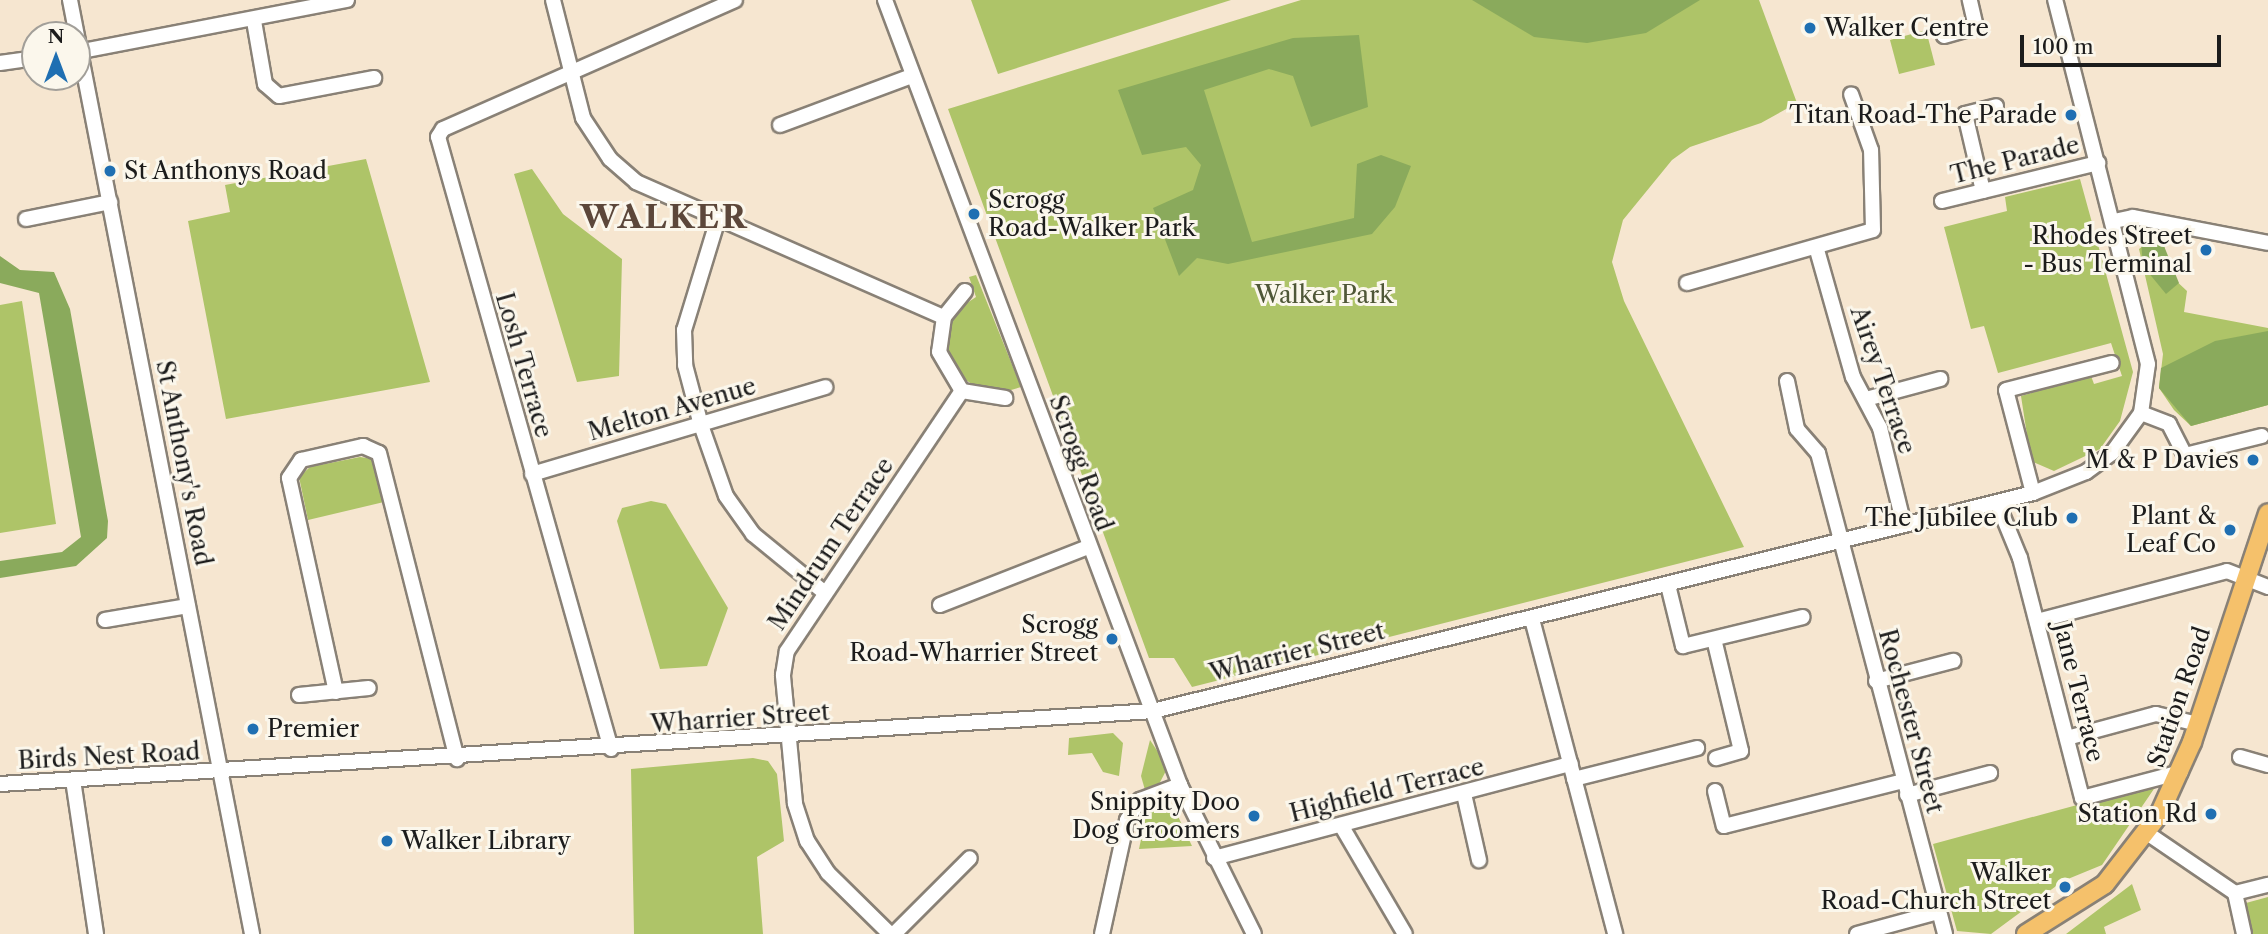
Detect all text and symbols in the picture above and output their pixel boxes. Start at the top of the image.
place label: Walker Centre [1824,14,1989,42]
marker: Walker Centre [1802,20,1818,36]
north arrow [21,21,91,91]
scale bar [2023,21,2224,65]
text: N [48,25,64,48]
text: 100 m [2033,34,2094,59]
place label: Titan Road-The Parade [1789,101,2057,129]
marker: Titan Road-The Parade [2063,107,2079,123]
street label: The Parade [1948,130,2082,190]
place label: St Anthonys Road [124,157,328,185]
marker: St Anthonys Road [102,163,118,179]
place label: Scrogg Road-Walker Park [988,186,1196,242]
district label: WALKER [581,198,747,236]
marker: Scrogg Road-Walker Park [966,206,982,222]
place label: Rhodes Street - Bus Terminal [2023,222,2192,278]
marker: Rhodes Street - Bus Terminal [2198,242,2214,258]
park label: Walker Park [1255,281,1393,309]
street label: Losh Terrace [489,289,559,441]
street label: Airey Terrace [1844,302,1922,458]
street label: St Anthony's Road [150,358,218,568]
street label: Melton Avenue [584,371,760,447]
street label: Scrogg Road [1043,391,1119,535]
place label: M & P Davies [2085,446,2239,474]
street label: Mindrum Terrace [762,452,900,636]
marker: M & P Davies [2245,452,2261,468]
place label: Plant & Leaf Co [2126,502,2216,558]
place label: The Jubilee Club [1865,504,2058,532]
marker: The Jubilee Club [2064,510,2080,526]
marker: Plant & Leaf Co [2222,522,2238,538]
place label: Scrogg Road-Wharrier Street [849,611,1098,667]
street label: Wharrier Street [1206,616,1388,688]
street label: Jane Terrace [2048,619,2110,765]
street label: Station Road [2141,623,2217,771]
street label: Rochester Street [1873,626,1949,816]
marker: Scrogg Road-Wharrier Street [1104,631,1120,647]
street label: Wharrier Street [649,697,831,739]
place label: Premier [267,715,359,743]
marker: Premier [245,721,261,737]
street label: Birds Nest Road [17,737,201,775]
street label: Highfield Terrace [1286,752,1488,828]
place label: Snippity Doo Dog Groomers [1072,788,1240,844]
place label: Station Rd [2077,800,2197,828]
marker: Station Rd [2203,806,2219,822]
marker: Snippity Doo Dog Groomers [1246,808,1262,824]
place label: Walker Library [401,827,571,855]
marker: Walker Library [379,833,395,849]
place label: Walker Road-Church Street [1821,859,2051,915]
marker: Walker Road-Church Street [2057,879,2073,895]

